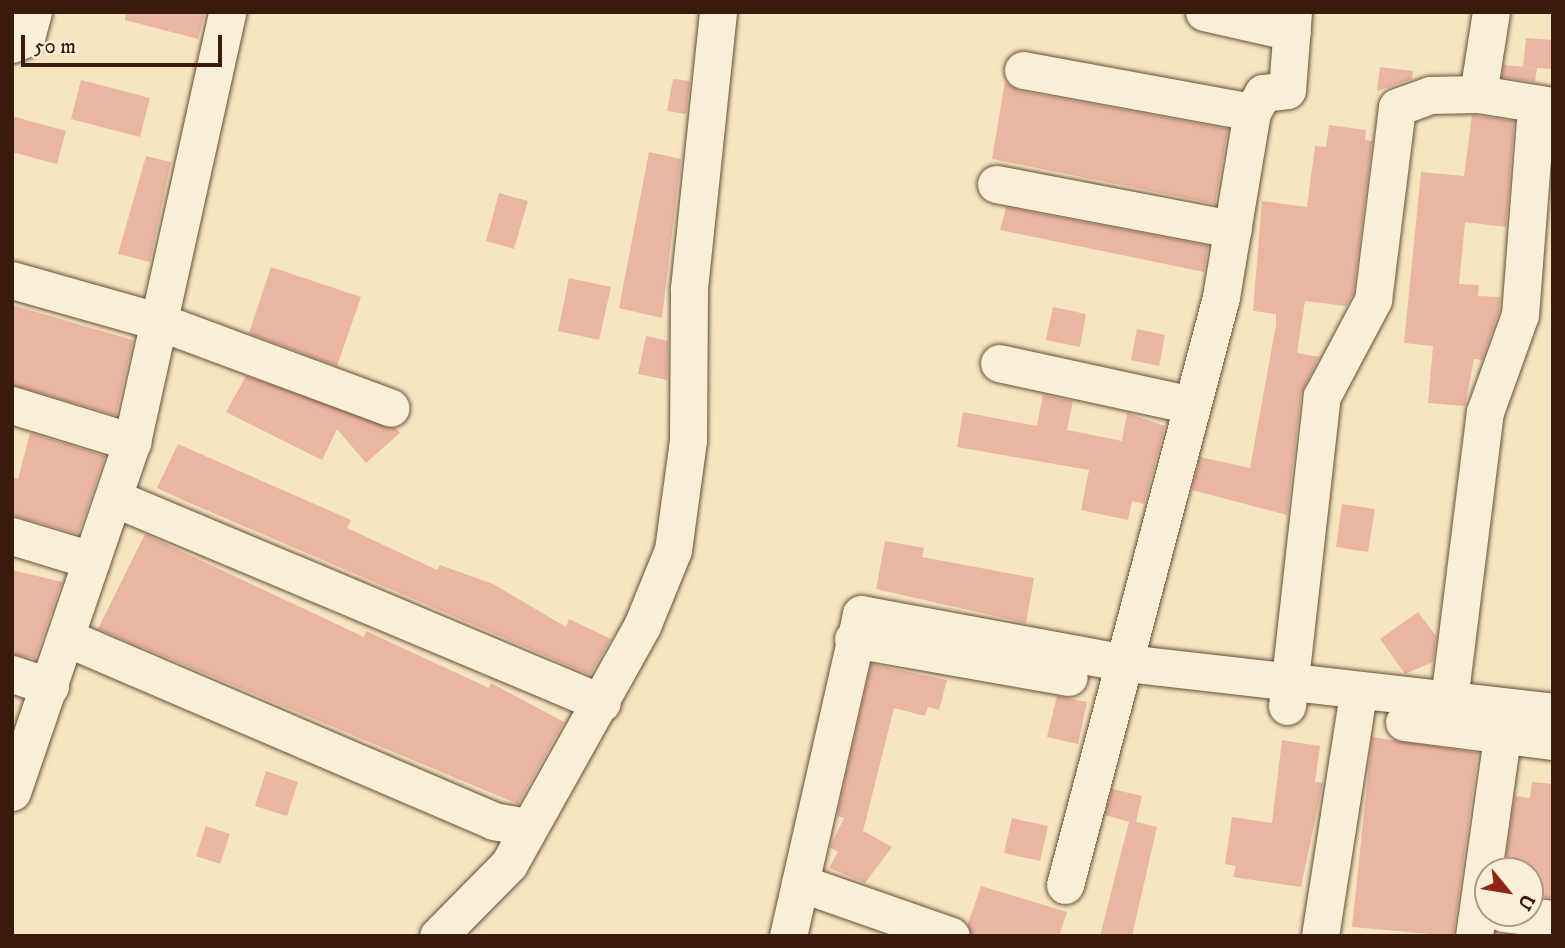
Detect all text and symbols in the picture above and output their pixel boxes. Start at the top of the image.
scale bar [24,21,226,65]
text: 50 m [34,34,76,60]
north arrow [1474,857,1544,927]
text: U [1512,890,1540,914]

